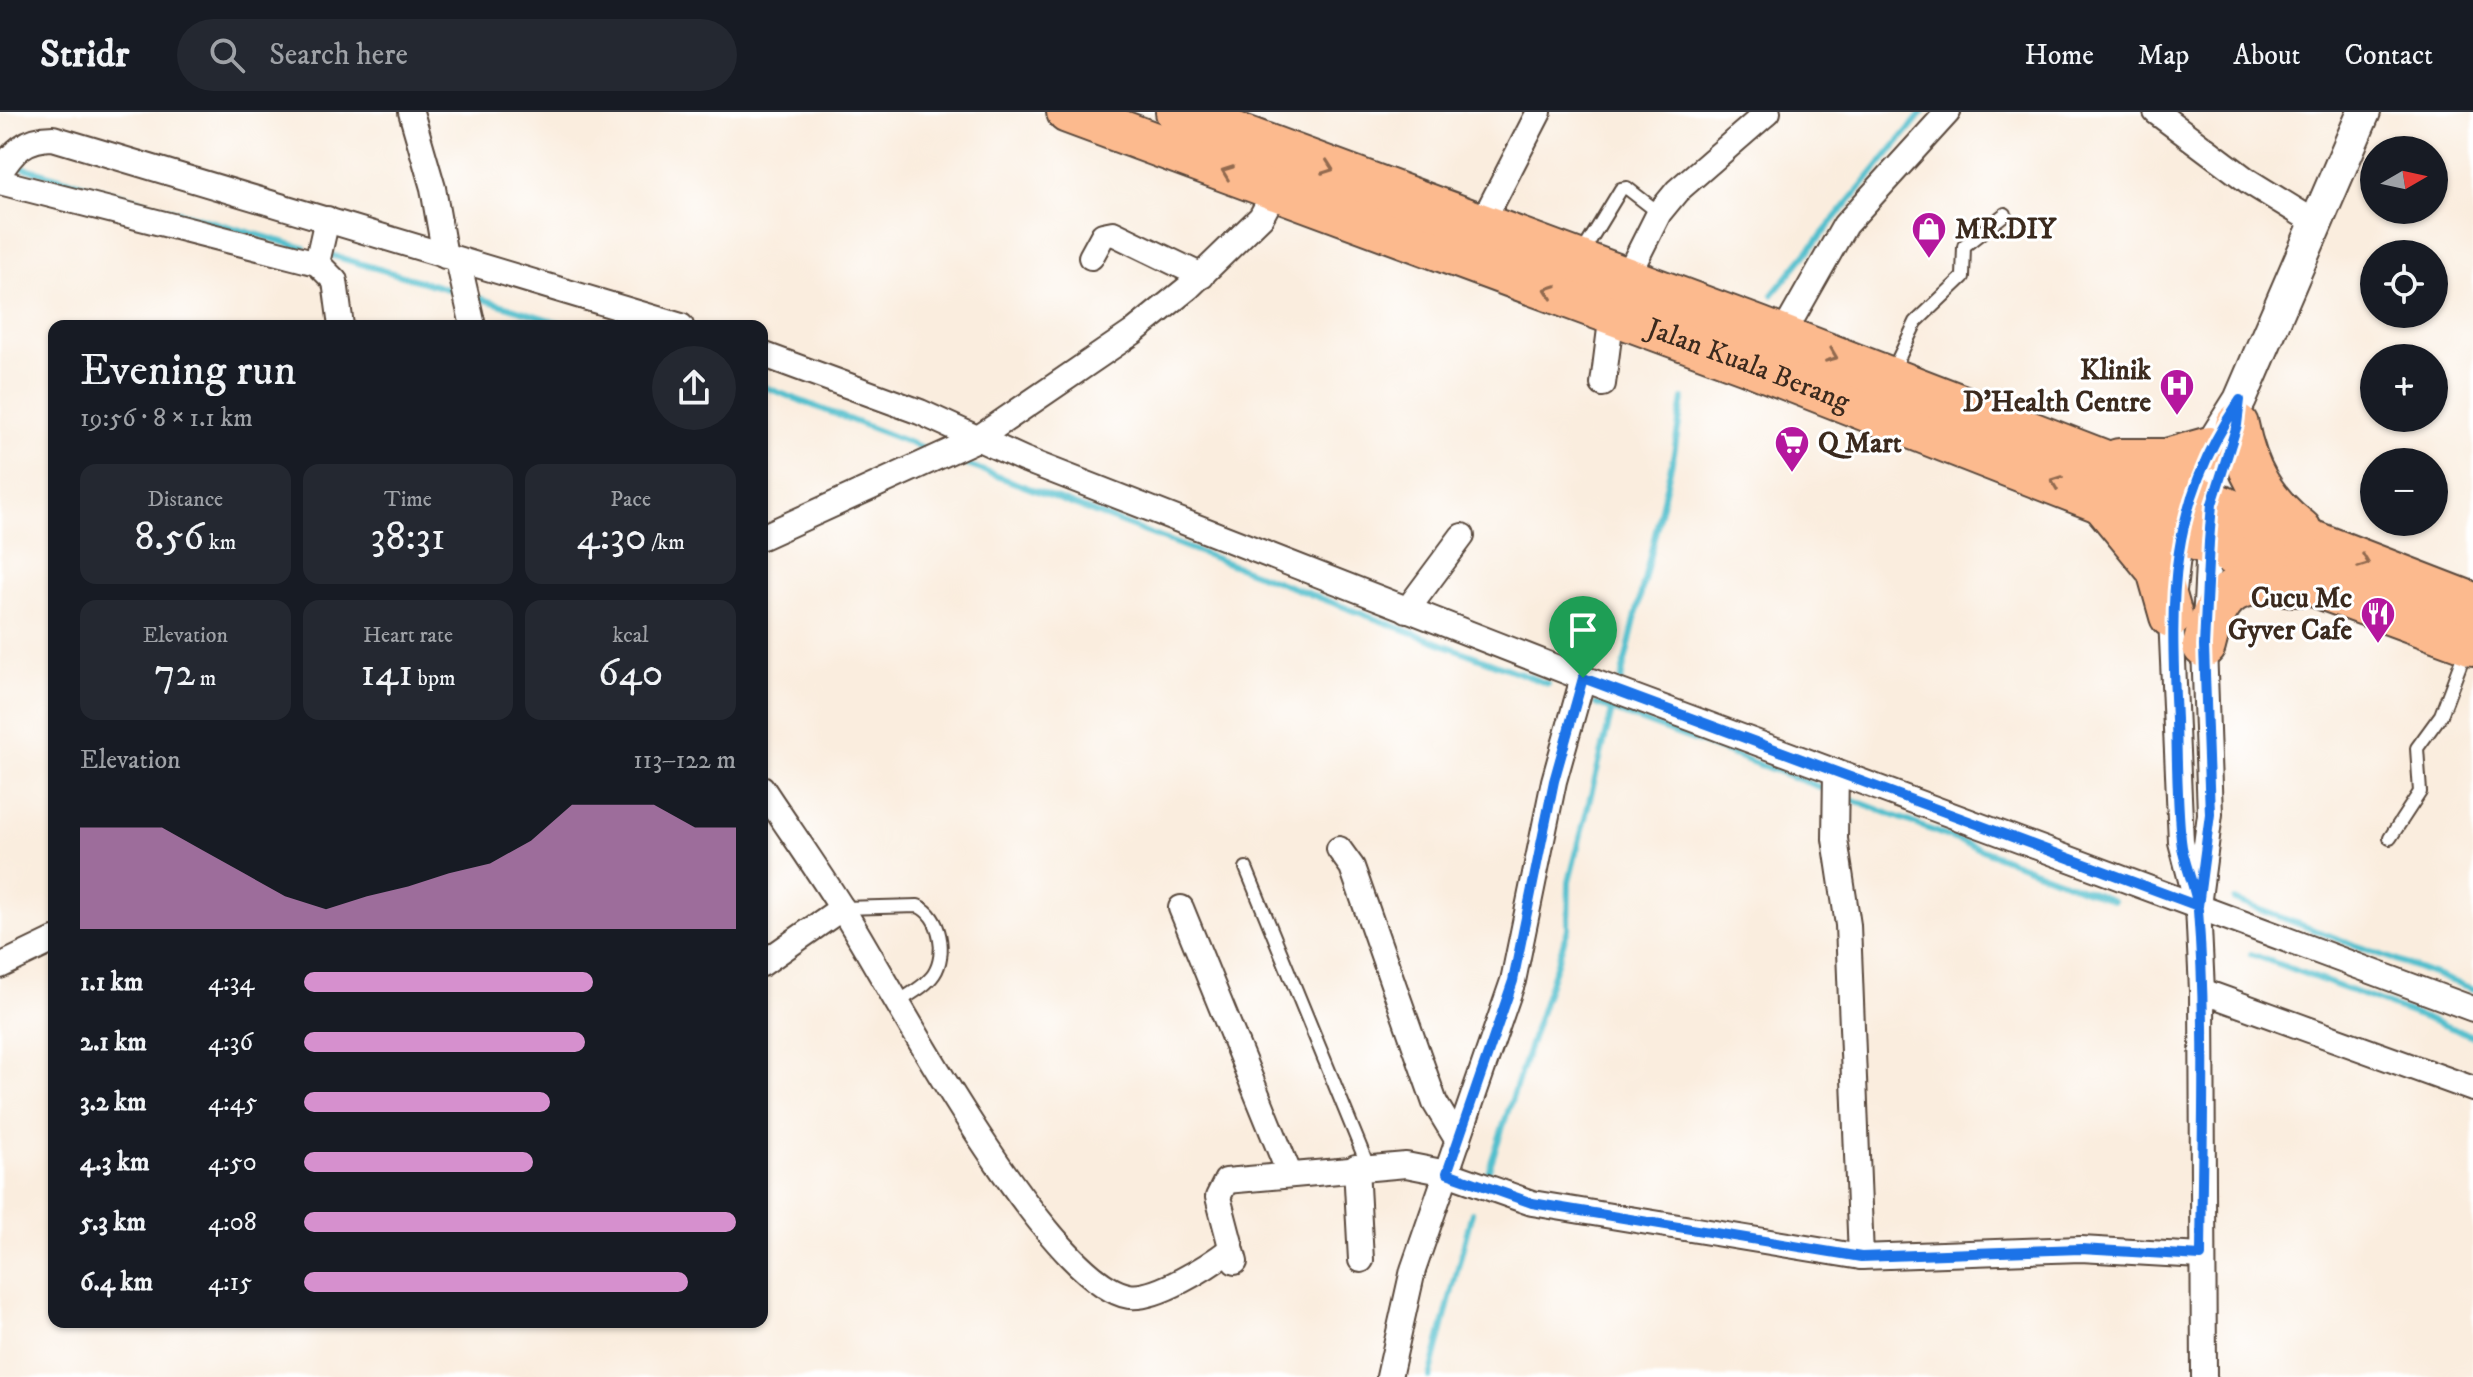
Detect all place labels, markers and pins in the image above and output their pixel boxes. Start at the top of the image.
shop icon: MR.DIY [1910,210,1948,260]
place label: MR.DIY [1955,212,2057,247]
place label: Klinik D'Health Centre [1963,353,2152,420]
hospital icon: Klinik D'Health Centre [2158,367,2196,417]
supermarket icon: Q Mart [1773,424,1811,474]
place label: Q Mart [1818,426,1902,461]
place label: Cucu Mc Gyver Cafe [2228,581,2352,648]
restaurant icon: Cucu Mc Gyver Cafe [2359,595,2397,645]
pin [1549,596,1617,678]

